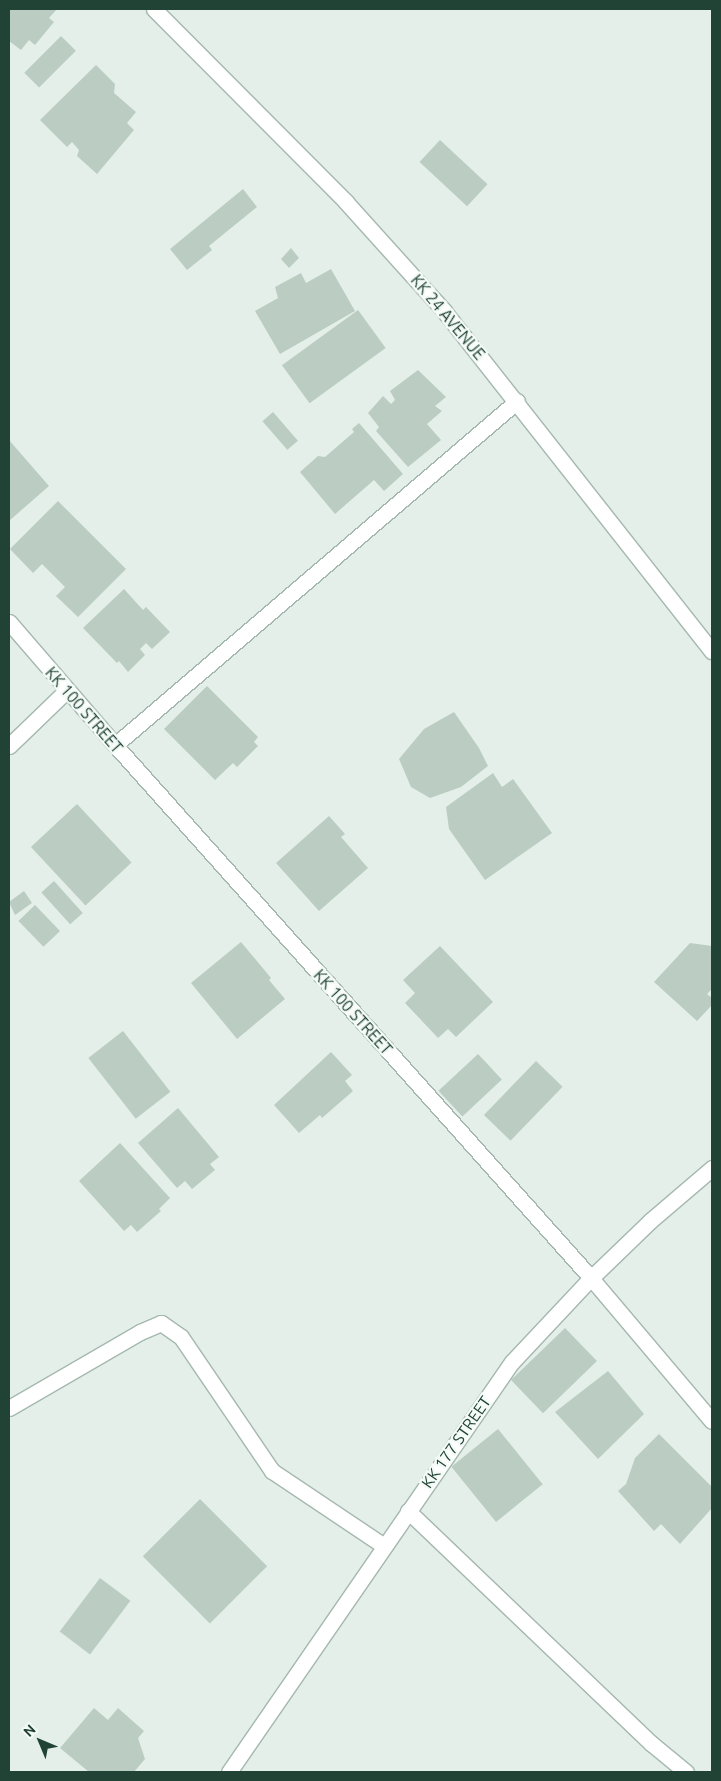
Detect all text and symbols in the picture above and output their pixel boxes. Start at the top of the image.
street label: KK 24 AVENUE [407,271,489,363]
street label: KK 100 STREET [41,663,127,757]
street label: KK 100 STREET [310,965,396,1059]
street label: KK 177 STREET [417,1392,495,1492]
north arrow [15,1716,65,1766]
text: N [20,1721,39,1740]

